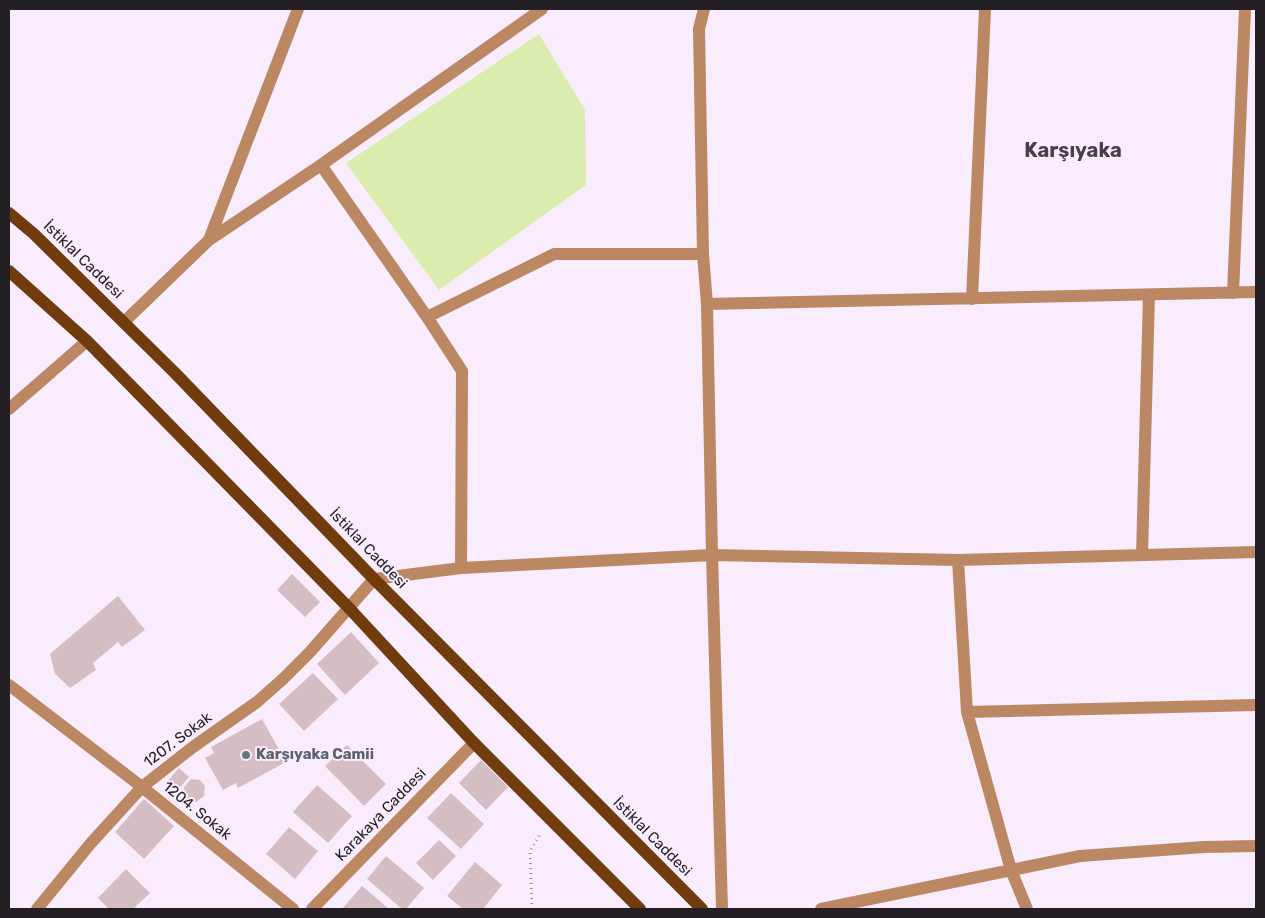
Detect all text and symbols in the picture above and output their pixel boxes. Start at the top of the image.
district label: Karşıyaka [1024,139,1122,163]
street label: İstiklal Caddesi [39,217,127,303]
street label: İstiklal Caddesi [325,505,411,593]
street label: 1207. Sokak [140,709,216,771]
place label: Karşıyaka Camii [256,746,374,764]
marker: Karşıyaka Camii [240,749,252,761]
street label: Karakaya Caddesi [332,765,430,865]
street label: 1204. Sokak [159,778,235,844]
street label: İstiklal Caddesi [609,794,695,880]

